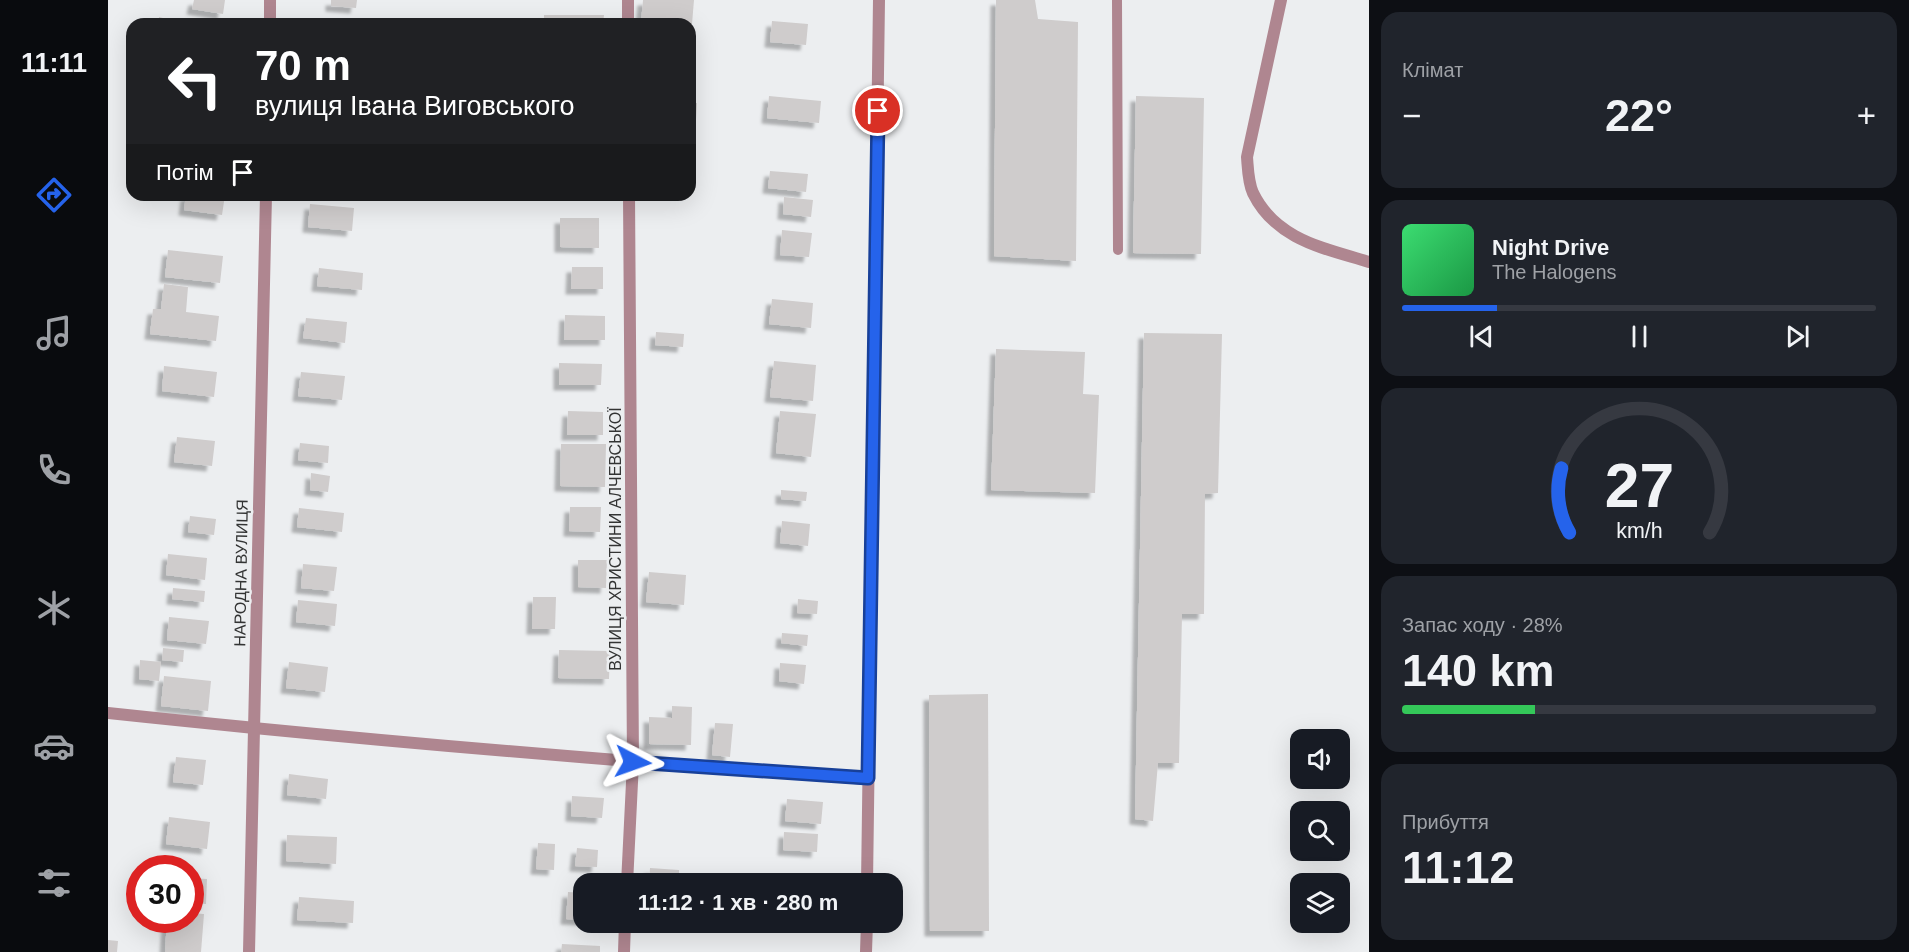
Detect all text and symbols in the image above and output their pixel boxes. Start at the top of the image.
icon: left [156,42,234,120]
text: 70 m [255,42,351,89]
text: 11:11 [21,48,87,78]
text: Клімат [1402,59,1463,81]
pin [852,85,903,136]
text: 22° [1605,90,1673,141]
text: вулиця Івана Виговського [255,91,574,121]
icon: arrive [861,94,894,127]
text: − [1402,97,1421,134]
text: + [1857,97,1876,134]
icon: arrive [226,156,259,189]
text: Потім [156,160,214,185]
icon: directions [33,174,75,216]
text: Night Drive [1492,235,1609,260]
text: The Halogens [1492,261,1617,283]
icon: music [33,312,75,354]
icon: previous [1465,320,1498,353]
icon: pause [1623,320,1656,353]
icon: next [1781,320,1814,353]
street label: ВУЛИЦЯ ХРИСТИНИ АЛЧЕВСЬКОЇ [607,407,624,671]
icon: phone [33,449,75,491]
text: 27 [1604,451,1674,520]
street label: НАРОДНА ВУЛИЦЯ [231,499,251,647]
text: km/h [1616,519,1662,543]
icon: climate [33,587,75,629]
text: Запас ходу · 28% [1402,614,1563,636]
text: 140 km [1402,645,1555,696]
icon: car [33,725,75,767]
map controls [1290,729,1350,933]
button: sound [1290,729,1350,789]
position arrow [601,730,665,794]
button: search [1290,801,1350,861]
text: Прибуття [1402,811,1489,833]
text: 11:12 [1402,842,1515,893]
speed limit sign: 30 [126,855,204,933]
icon: filters [33,862,75,904]
button: layers [1290,873,1350,933]
text: 11:12 · 1 хв · 280 m [638,890,838,915]

